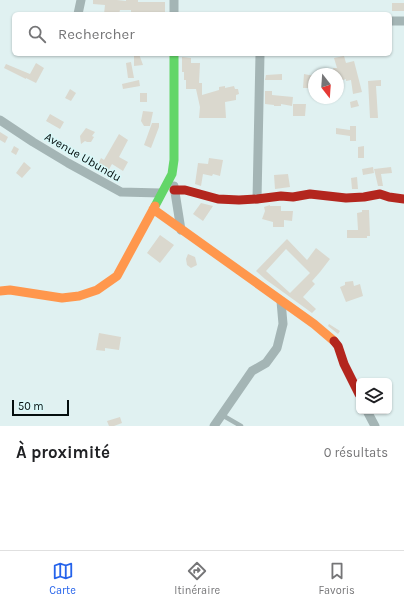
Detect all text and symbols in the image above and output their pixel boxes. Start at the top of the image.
search box [12,12,392,56]
icon: search [26,23,48,45]
text: Rechercher [58,25,135,43]
north arrow [308,68,344,104]
street label: Avenue Ubundu [42,129,124,185]
map controls [356,378,392,414]
button: layers [356,378,392,414]
scale bar [12,398,69,417]
text: 50 m [18,400,44,413]
text: À proximité [16,442,110,462]
text: 0 résultats [324,445,388,460]
tab: Carte [49,560,76,597]
tab: Itinéraire [174,560,220,597]
tab: Favoris [319,560,355,597]

